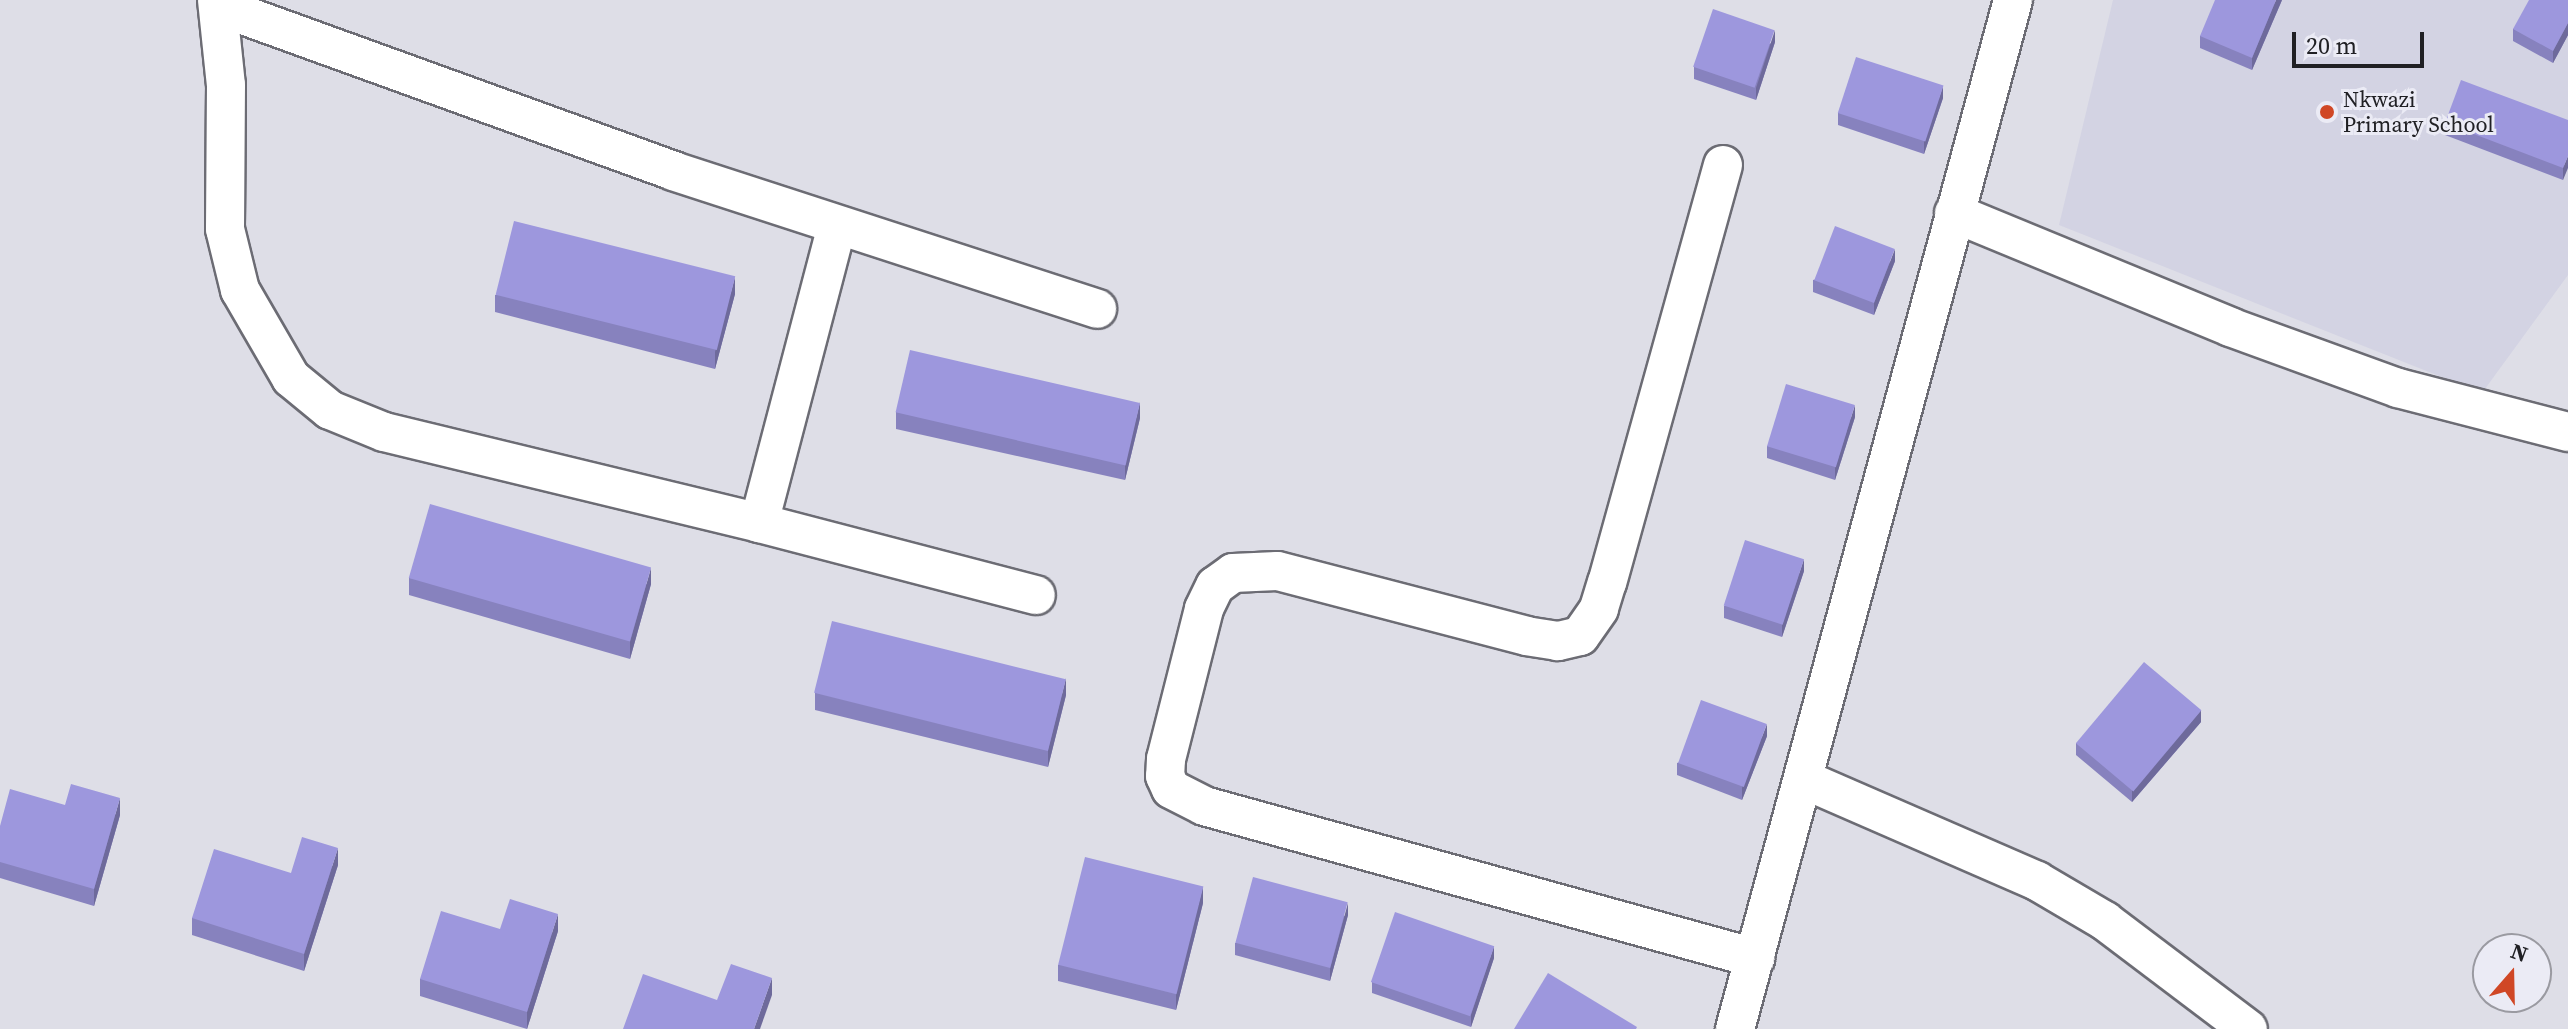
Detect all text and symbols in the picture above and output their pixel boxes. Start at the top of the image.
scale bar [2296,16,2428,66]
text: 20 m [2306,29,2357,62]
place label: Nkwazi Primary School [2343,86,2494,138]
marker: Nkwazi Primary School [2318,103,2336,121]
north arrow [2472,933,2552,1013]
text: N [2507,935,2532,969]

